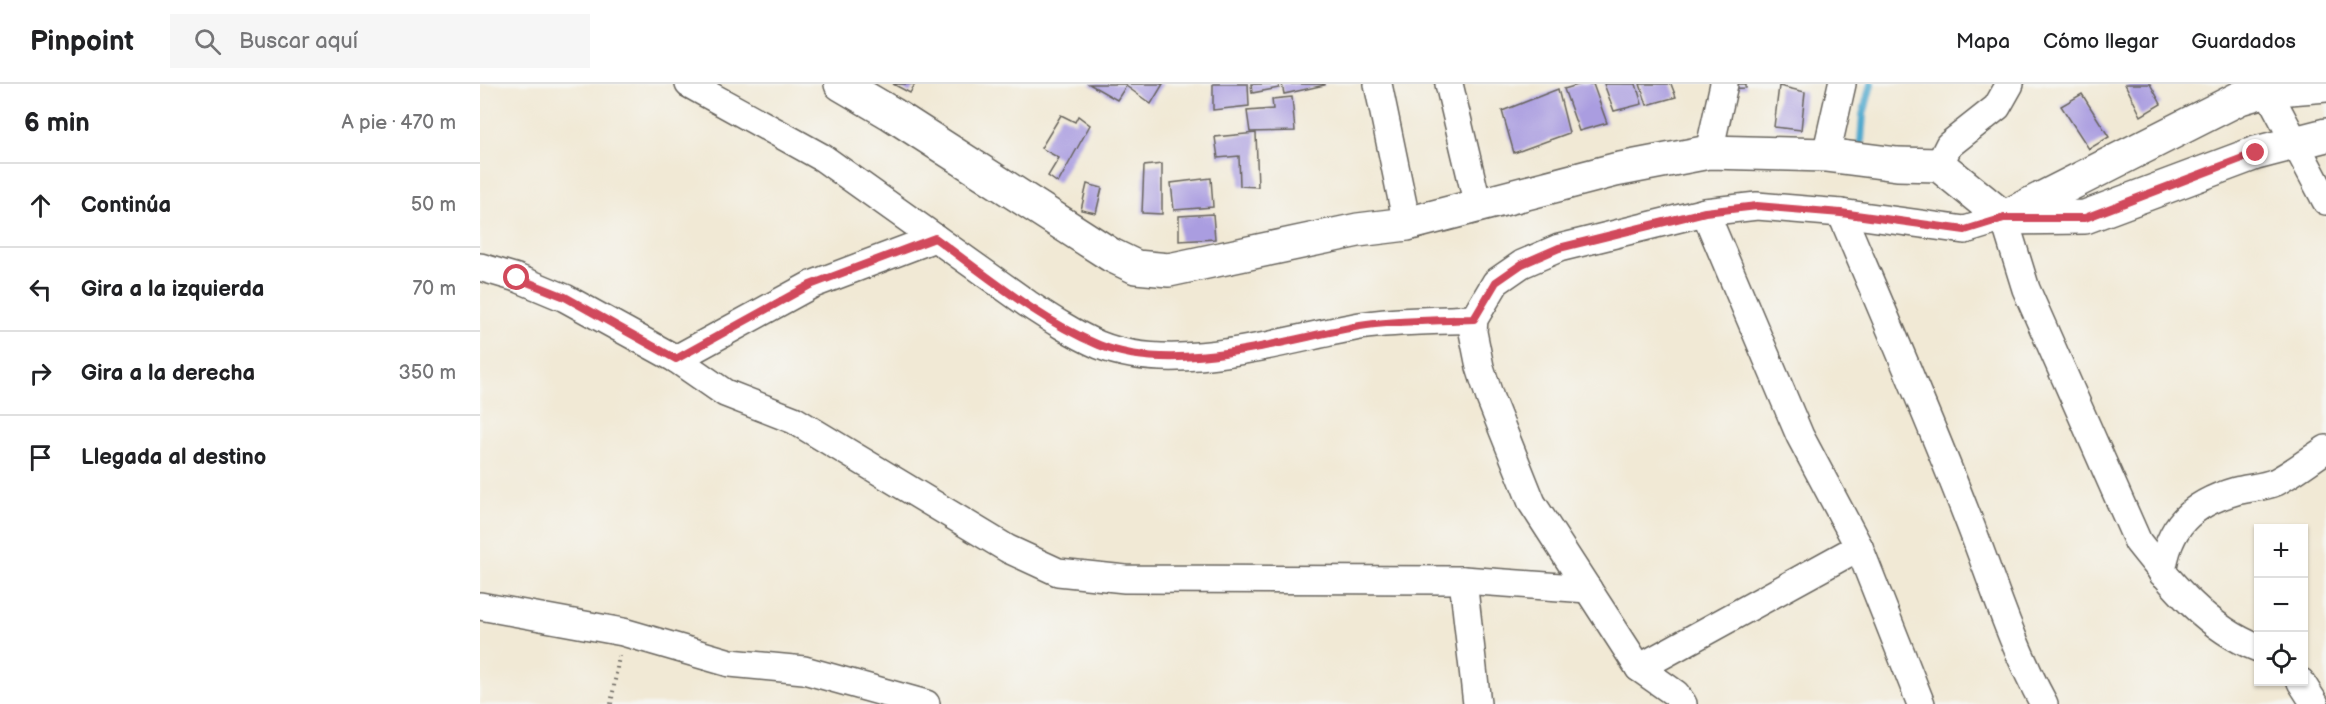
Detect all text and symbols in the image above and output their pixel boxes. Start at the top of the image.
search box [170,14,590,68]
text: Pinpoint [30,25,134,58]
icon: search [191,25,224,58]
text: Buscar aquí [239,28,358,55]
text: Mapa [1956,29,2010,54]
text: Cómo llegar [2043,29,2158,54]
text: Guardados [2191,29,2296,54]
text: 6 min [24,108,90,139]
text: A pie · 470 m [341,111,456,135]
route end [2242,139,2268,165]
icon: ahead [24,189,57,222]
text: Continúa [81,192,171,219]
text: 50 m [411,193,456,217]
route start [503,264,529,290]
icon: left [24,273,57,306]
text: Gira a la izquierda [81,276,265,303]
text: 70 m [412,277,456,301]
icon: right [24,357,57,390]
text: Gira a la derecha [81,360,255,387]
text: 350 m [399,361,456,385]
icon: arrive [24,441,57,474]
text: Llegada al destino [81,444,266,471]
map controls [2254,524,2308,686]
button: + [2254,524,2308,578]
button: − [2254,578,2308,632]
button: locate [2254,632,2308,686]

